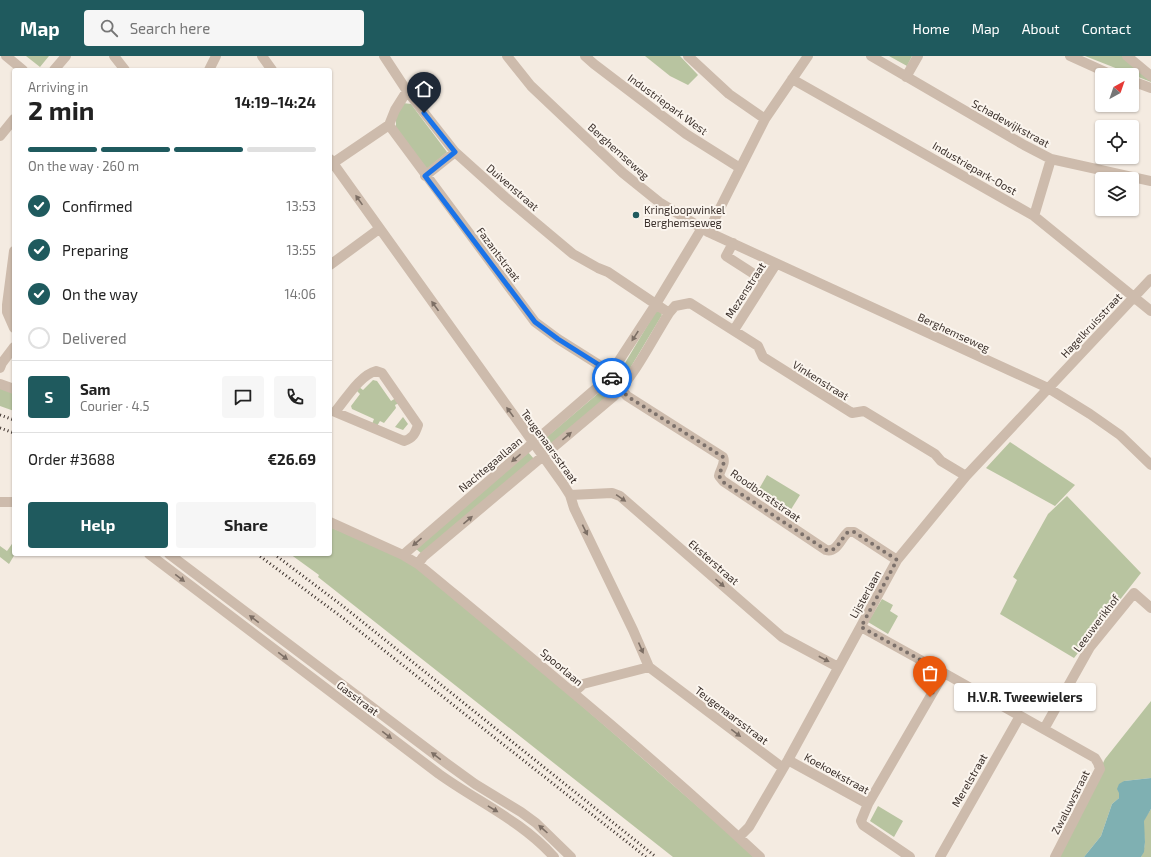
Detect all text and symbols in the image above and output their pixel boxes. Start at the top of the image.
search box [84,10,364,46]
text: Map [20,17,60,40]
icon: search [98,17,120,39]
text: Search here [130,19,210,37]
text: Home [913,20,950,37]
text: Map [972,20,1000,37]
text: About [1022,20,1060,37]
text: Contact [1082,20,1131,37]
north arrow [1095,68,1139,112]
map controls [1095,68,1139,216]
street label: Industriepark West [626,71,710,137]
pin [407,72,441,113]
icon: home [413,78,435,100]
text: Arriving in [28,79,88,95]
text: 14:19–14:24 [235,93,316,111]
text: 2 min [28,94,94,125]
street label: Schadewijkstraat [969,96,1052,151]
street label: Berghemseweg [586,120,652,182]
button: locate [1095,120,1139,164]
street label: Industriepark-Oost [931,139,1019,197]
text: On the way · 260 m [28,158,139,174]
street label: Duivenstraat [484,161,542,213]
button: layers [1095,172,1139,216]
icon: check [28,195,50,217]
one-way arrow [355,195,363,206]
text: Confirmed [62,197,133,215]
text: 13:53 [286,198,316,214]
place label: Kringloopwinkel Berghemseweg [644,203,726,229]
marker: Kringloopwinkel Berghemseweg [631,210,641,220]
street label: Fazantstraat [474,224,524,284]
icon: check [28,239,50,261]
text: Preparing [62,241,128,259]
text: 13:55 [287,242,316,258]
street label: Mezenstraat [722,260,768,320]
icon: check [28,283,50,305]
text: On the way [62,285,138,303]
text: 14:06 [284,286,316,302]
street label: Hagelkruisstraat [1058,290,1124,360]
one-way arrow [431,301,439,311]
street label: Berghemseweg [916,310,992,354]
text: Delivered [62,329,127,347]
one-way arrow [631,331,639,342]
courier [592,358,632,398]
street label: Vinkenstraat [790,358,852,402]
icon: car [601,367,623,389]
button: chat [222,376,264,418]
button: phone [274,376,316,418]
text: Sam [80,380,111,398]
text: S [45,388,53,406]
text: Courier · 4.5 [80,398,149,414]
one-way arrow [506,406,515,417]
street label: Teugenaarsstraat [519,406,581,486]
one-way arrow [562,431,572,440]
street label: Nachtegaallaan [456,434,524,494]
text: Order #3688 [28,450,115,468]
text: €26.69 [267,450,316,468]
one-way arrow [510,454,521,463]
street label: Roodborststraat [728,466,804,524]
one-way arrow [616,494,626,502]
button: Help [28,502,168,548]
button: Share [176,502,316,548]
one-way arrow [462,515,473,524]
one-way arrow [582,525,588,536]
street label: Eksterstraat [686,537,742,587]
one-way arrow [411,538,422,547]
street label: Lijsterlaan [846,568,884,621]
one-way arrow [174,573,185,582]
one-way arrow [714,578,725,587]
street label: Leeuwerikhof [1070,591,1122,654]
one-way arrow [249,614,260,623]
one-way arrow [638,642,644,653]
street label: Spoorlaan [538,646,586,688]
one-way arrow [278,652,289,661]
one-way arrow [818,656,830,663]
pin [913,656,947,697]
icon: bag [919,662,941,684]
street label: Gasstraat [335,678,381,718]
street label: Teugenaarsstraat [693,683,771,747]
callout: H.V.R. Tweewielers [954,683,1096,711]
text: H.V.R. Tweewielers [967,689,1083,705]
one-way arrow [731,729,742,737]
one-way arrow [381,730,392,739]
street label: Koekoekstraat [802,750,872,796]
street label: Merelstraat [949,751,989,809]
one-way arrow [431,752,441,760]
street label: Zwaluwstraat [1048,768,1092,836]
one-way arrow [487,806,499,813]
one-way arrow [538,825,549,834]

